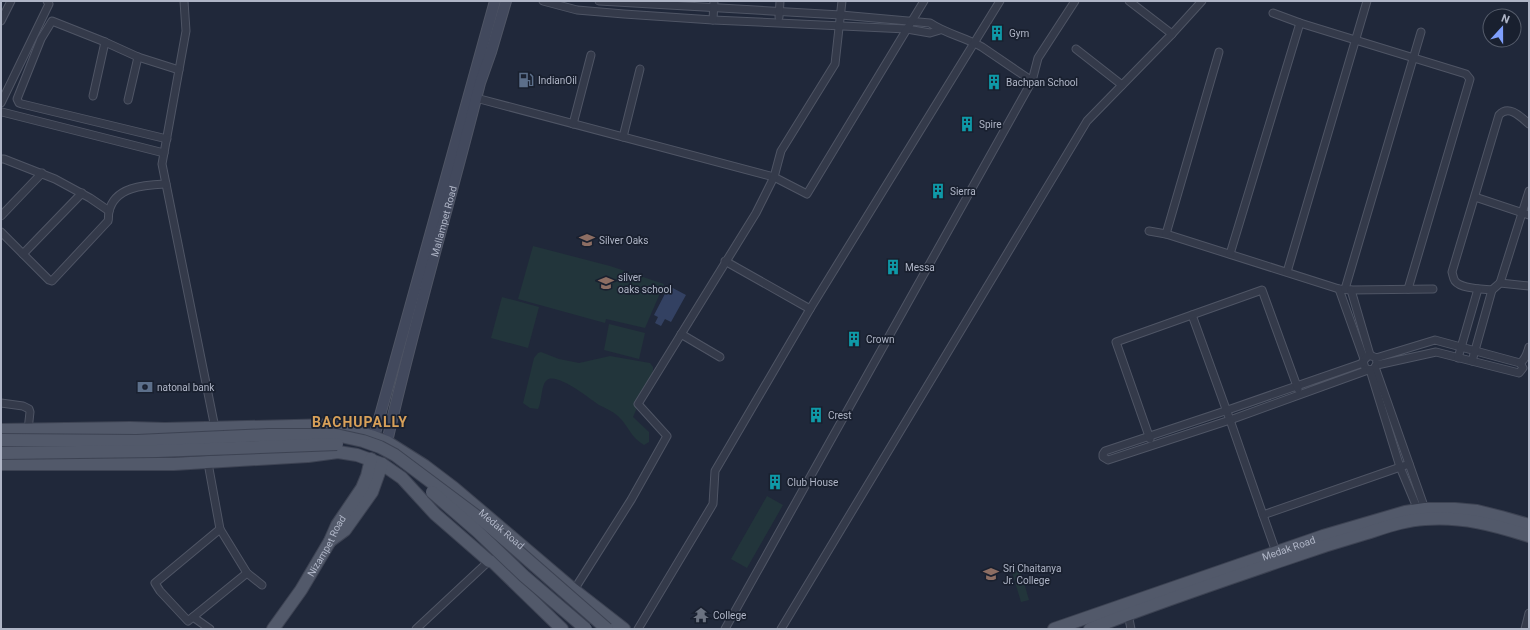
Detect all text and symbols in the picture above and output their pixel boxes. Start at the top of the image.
north arrow [1482,8,1522,48]
text: N [1499,12,1512,27]
building icon: Gym [988,24,1006,42]
place label: Gym [1009,28,1030,39]
fuel station icon: IndianOil [517,71,535,89]
building icon: Bachpan School [985,73,1003,91]
place label: IndianOil [538,75,577,86]
place label: Bachpan School [1006,77,1078,88]
building icon: Spire [958,115,976,133]
place label: Spire [979,119,1002,130]
building icon: Sierra [929,182,947,200]
street label: Mallampet Road [429,184,458,258]
place label: Sierra [950,186,976,197]
school or university icon: Silver Oaks [578,231,596,249]
place label: Silver Oaks [599,235,648,246]
building icon: Messa [884,258,902,276]
place label: Messa [905,262,935,273]
place label: silver oaks school [618,272,672,295]
school or university icon: silver oaks school [597,274,615,292]
building icon: Crown [845,330,863,348]
place label: Crown [866,334,895,345]
bank icon: natonal bank [136,378,154,396]
place label: natonal bank [157,382,215,393]
building icon: Crest [807,406,825,424]
place label: Crest [828,410,852,421]
district label: BACHUPALLY [312,414,408,430]
building icon: Club House [766,473,784,491]
place label: Club House [787,477,838,488]
street label: Medak Road [477,507,527,551]
street label: Nizampet Road [305,513,348,578]
street label: Medak Road [1260,534,1316,562]
place label: Sri Chaitanya Jr. College [1003,563,1061,586]
school or university icon: Sri Chaitanya Jr. College [982,565,1000,583]
temple icon: College [692,606,710,624]
place label: College [713,610,746,621]

